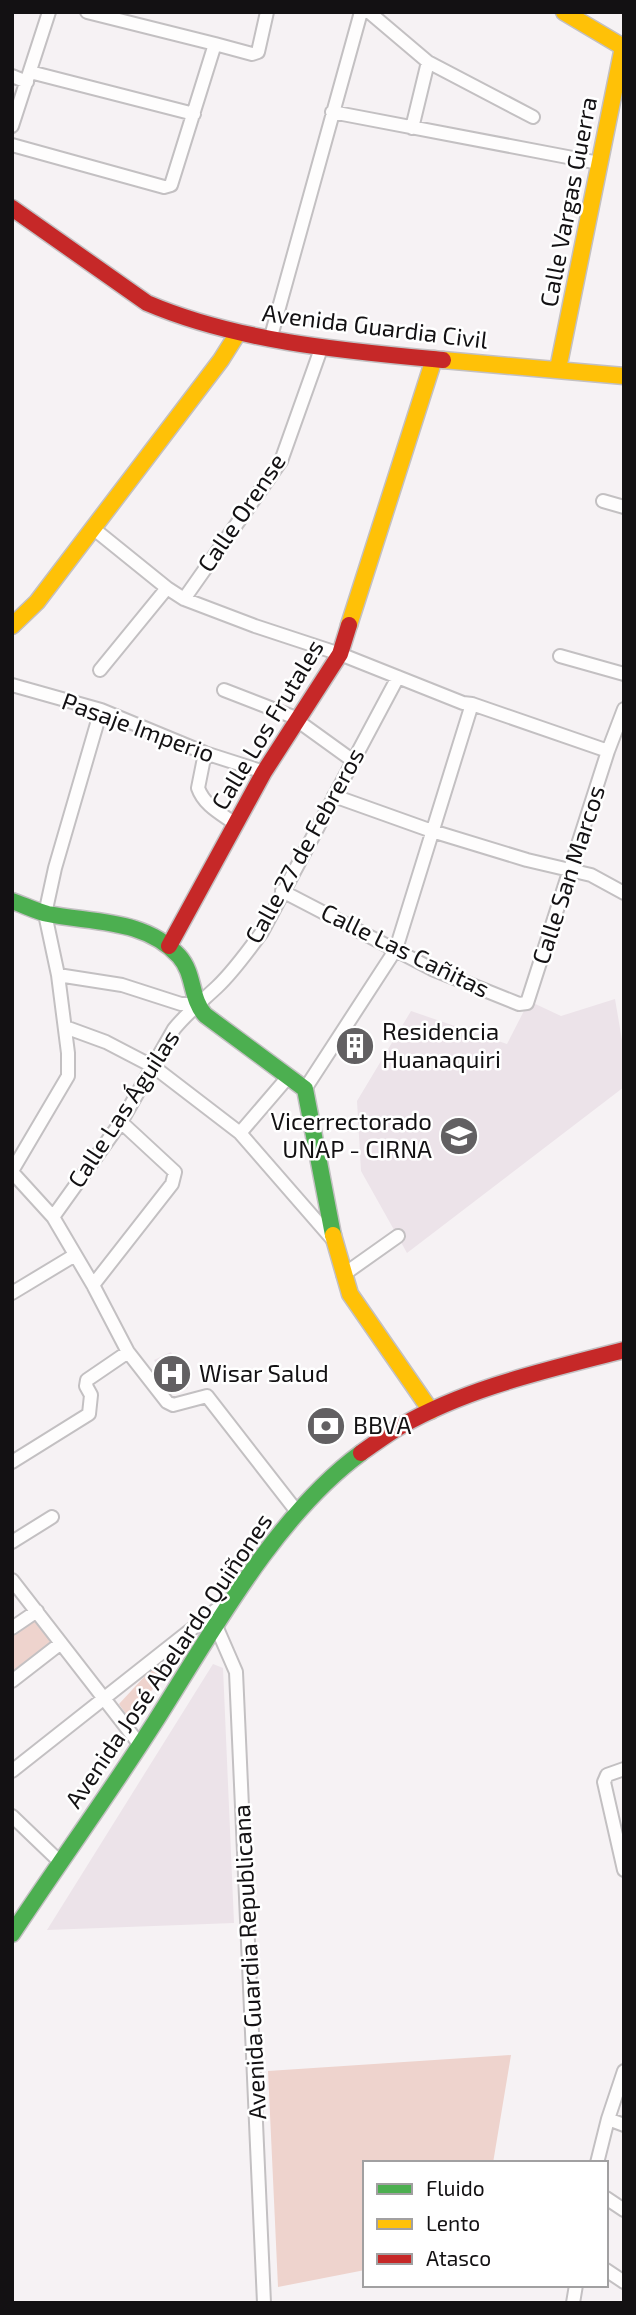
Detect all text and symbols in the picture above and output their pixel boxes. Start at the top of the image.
street label: Calle Vargas Guerra [533,94,602,309]
street label: Avenida Guardia Civil [261,297,490,354]
street label: Calle Orense [191,447,291,577]
street label: Calle Los Frutales [205,634,329,814]
street label: Pasaje Imperio [58,686,219,768]
street label: Calle 27 de Febreros [238,742,369,948]
street label: Calle San Marcos [525,782,610,968]
street label: Calle Las Cañitas [317,896,495,1003]
place label: Residencia Huanaquiri [382,1016,501,1073]
street label: Calle Las Águilas [61,1024,185,1193]
building icon: Residencia Huanaquiri [334,1025,376,1067]
place label: Vicerrectorado UNAP - CIRNA [270,1106,432,1163]
school or university icon: Vicerrectorado UNAP - CIRNA [438,1115,480,1157]
hospital icon: Wisar Salud [151,1353,193,1395]
place label: Wisar Salud [199,1358,329,1387]
bank icon: BBVA [305,1405,347,1447]
place label: BBVA [353,1410,411,1439]
street label: Avenida José Abelardo Quiñones [58,1507,277,1813]
street label: Avenida Guardia Republicana [226,1804,271,2120]
legend [363,2161,608,2287]
text: Fluido [426,2175,485,2200]
text: Lento [426,2210,480,2235]
text: Atasco [426,2245,491,2270]

